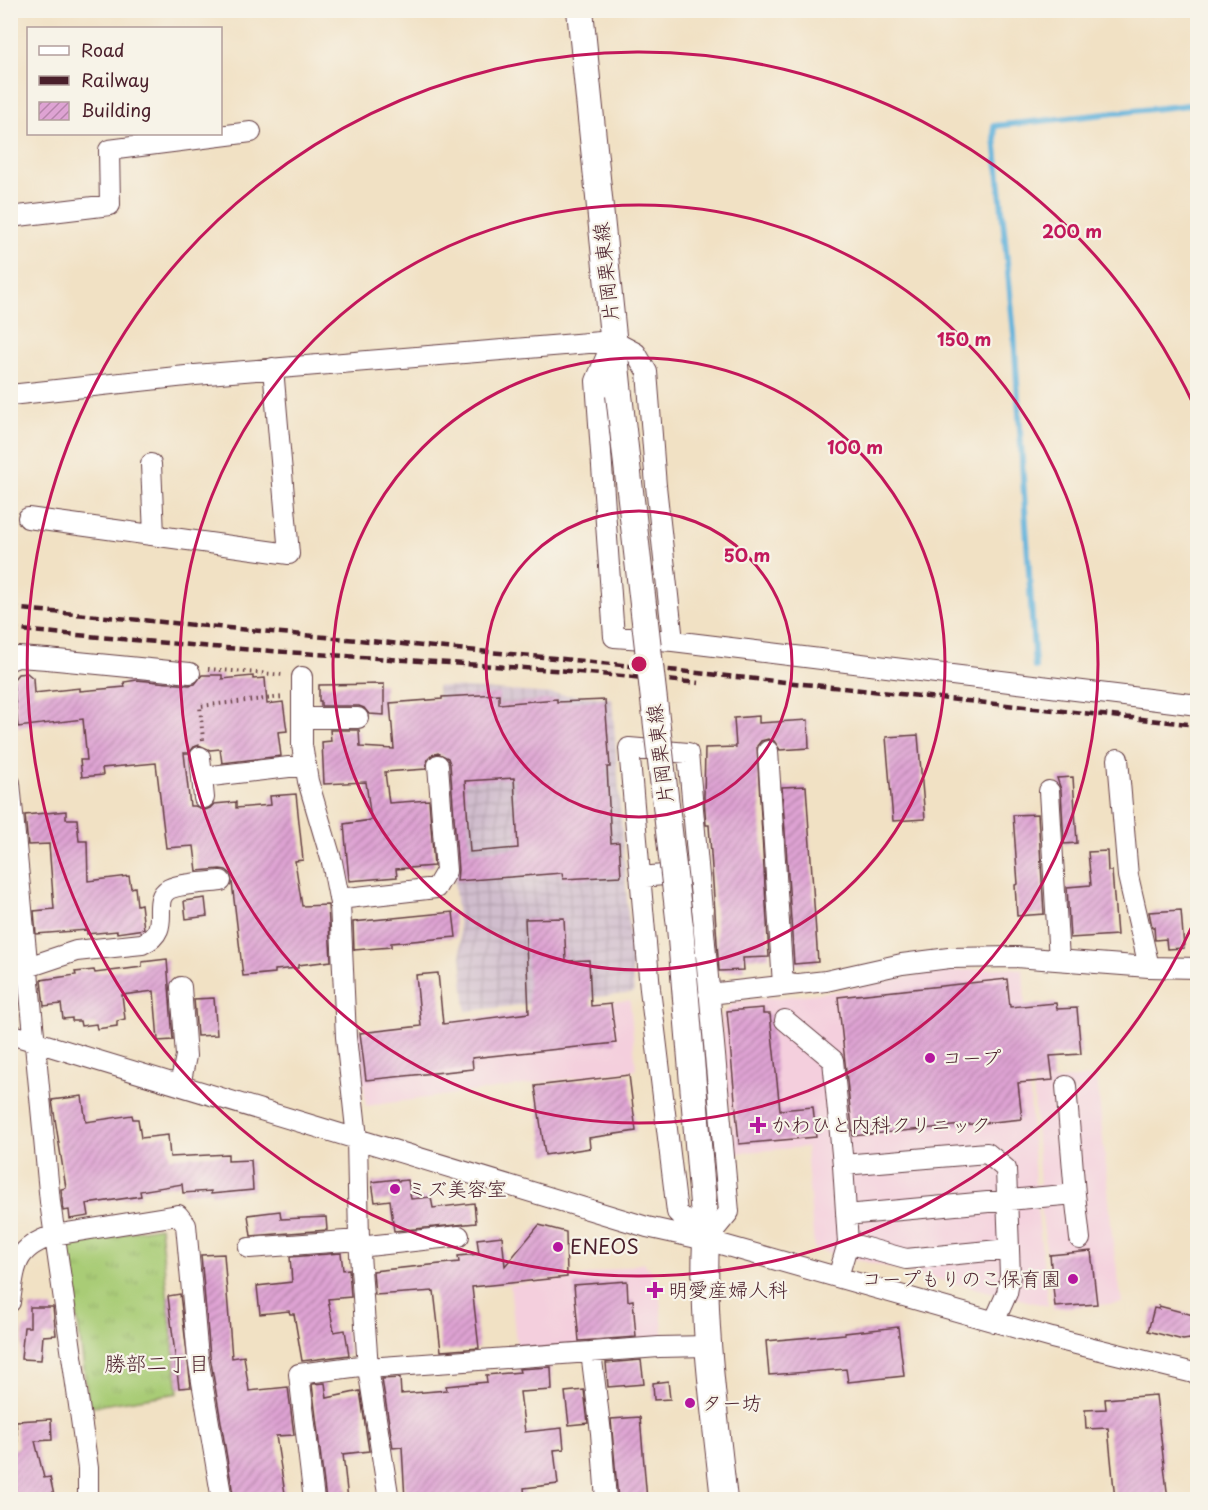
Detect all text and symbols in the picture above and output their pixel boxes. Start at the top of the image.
legend [27,27,222,135]
text: Road [81,36,125,63]
text: Railway [81,66,149,93]
text: Building [81,96,151,123]
text: 200 m [1042,217,1102,244]
street label: 片岡栗東線 [585,221,625,323]
text: 150 m [937,325,991,352]
text: 100 m [827,433,883,460]
text: 50 m [724,541,770,568]
centre of rings [629,654,649,674]
street label: 片岡栗東線 [638,703,680,806]
place label: コープ [942,1042,1001,1072]
marker: コープ [923,1051,937,1065]
place label: かわひと内科クリニック [771,1109,991,1139]
marker: かわひと内科クリニック [749,1116,767,1134]
place label: ミズ美容室 [407,1173,507,1203]
marker: ミズ美容室 [388,1182,402,1196]
place label: ENEOS [570,1231,639,1261]
marker: ENEOS [551,1240,565,1254]
place label: コープもりのこ保育園 [862,1263,1061,1293]
marker: コープもりのこ保育園 [1066,1272,1080,1286]
place label: 明愛産婦人科 [668,1274,788,1304]
marker: 明愛産婦人科 [646,1281,664,1299]
district label: 勝部二丁目 [105,1346,210,1378]
place label: ター坊 [702,1387,762,1417]
marker: ター坊 [683,1396,697,1410]

